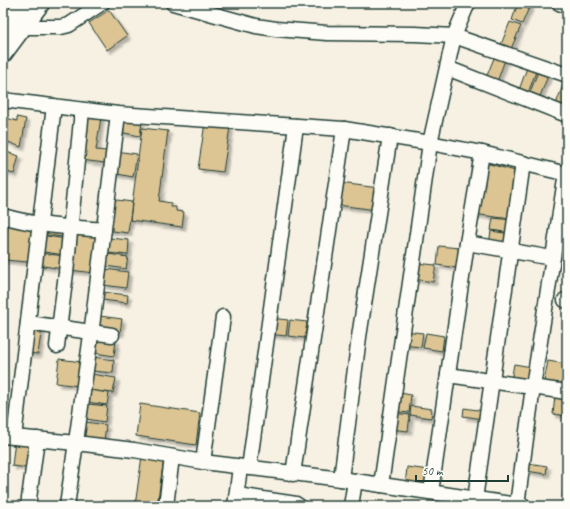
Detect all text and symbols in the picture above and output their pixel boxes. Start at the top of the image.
scale bar [416,457,508,483]
text: 50 m [422,463,444,479]

